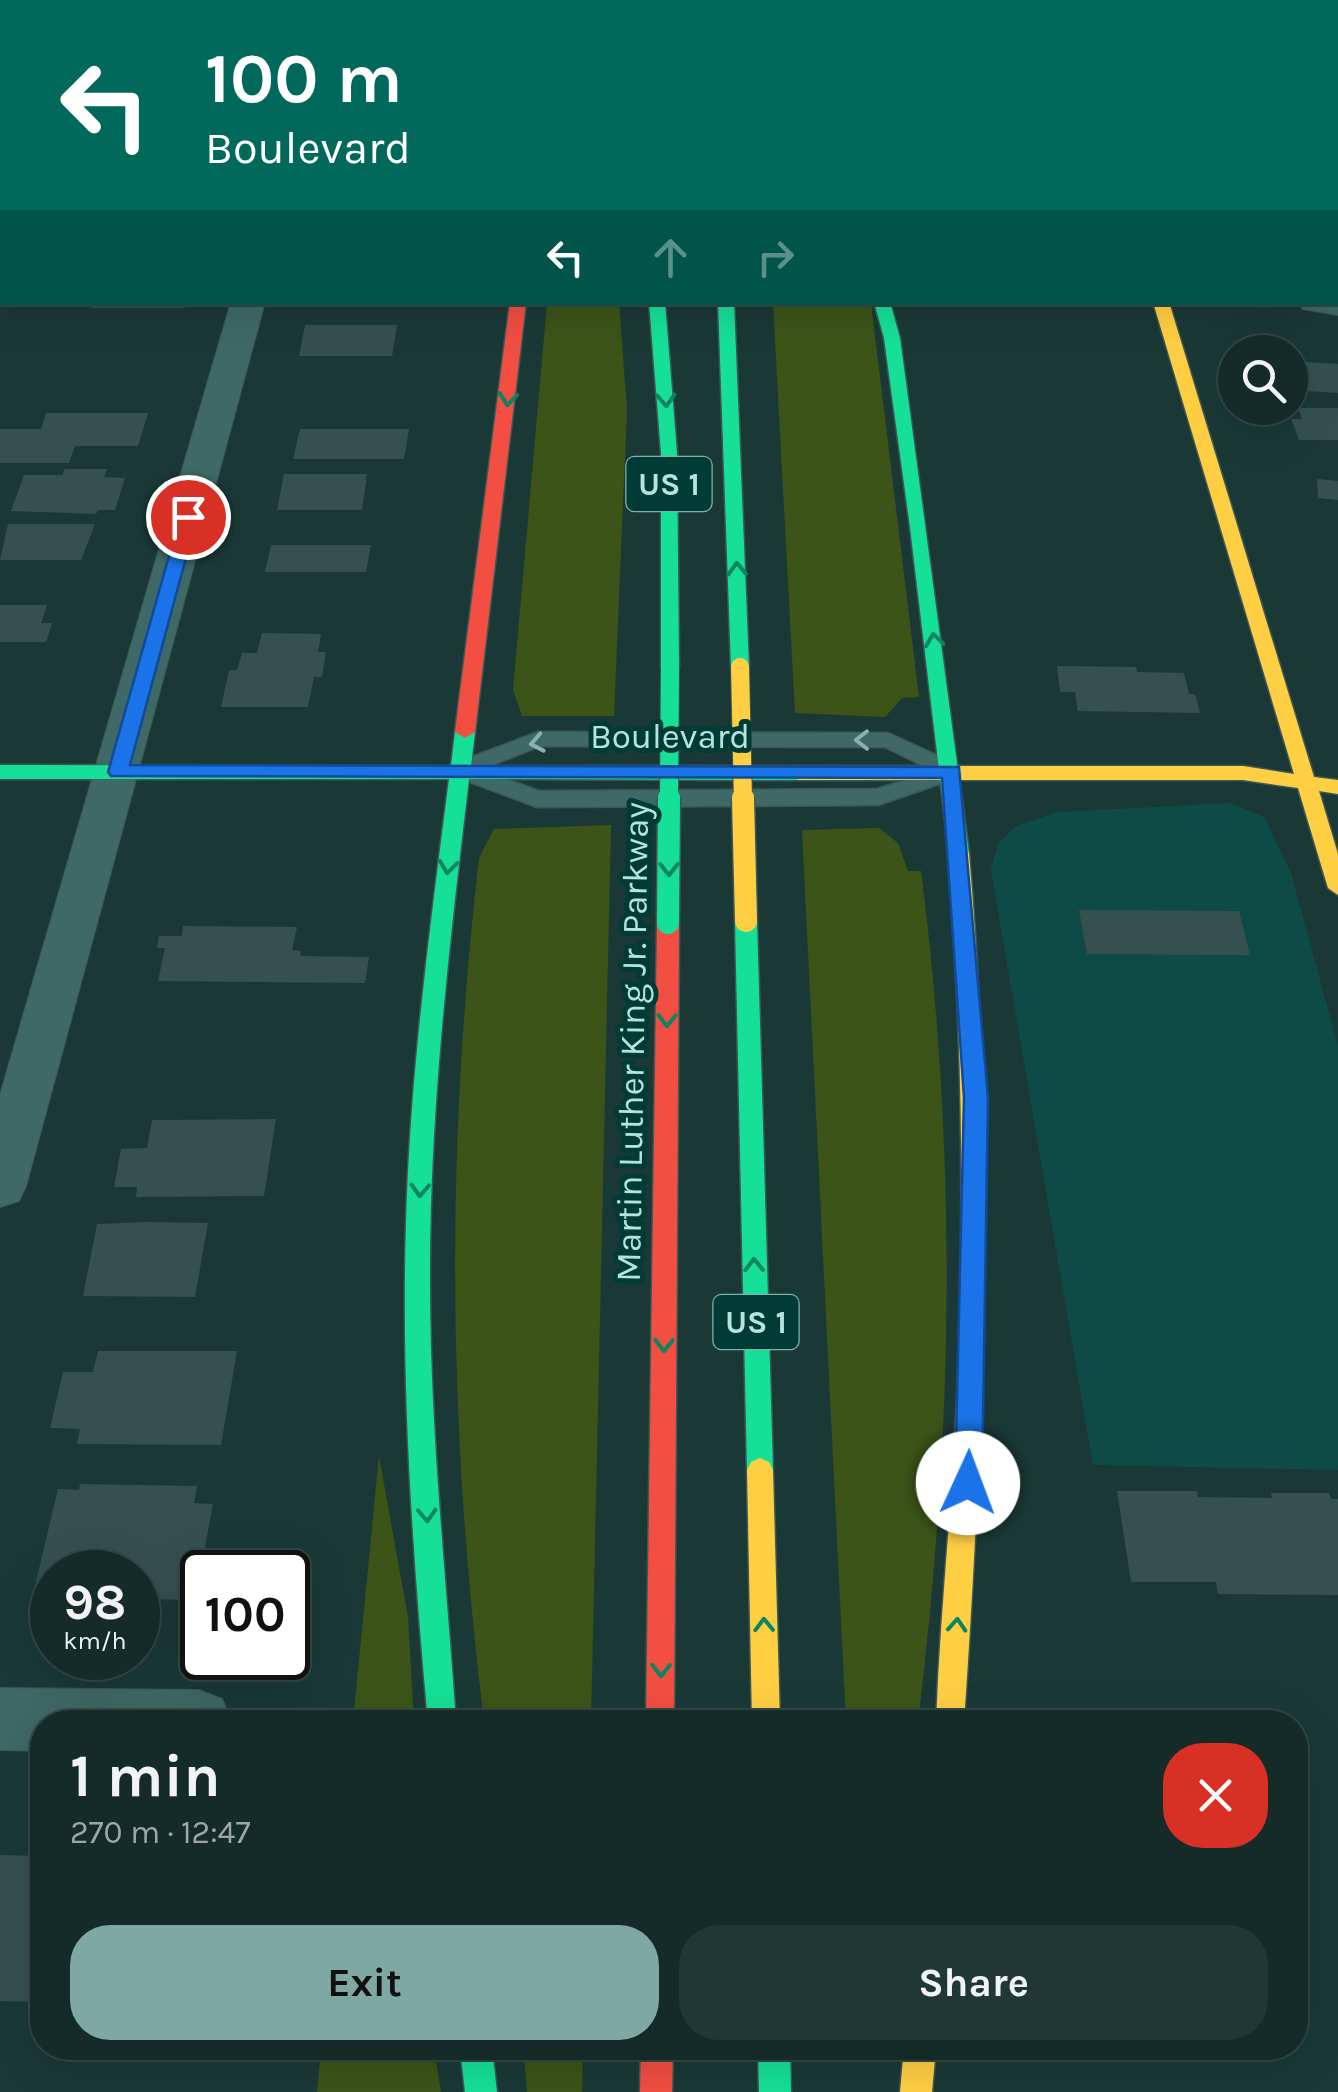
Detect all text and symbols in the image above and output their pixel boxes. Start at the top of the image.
text: 100 m [205,38,403,120]
icon: left [40,40,170,170]
text: Boulevard [205,122,411,174]
icon: left [538,230,593,285]
icon: ahead [643,230,698,285]
icon: right [748,230,803,285]
map controls [1218,335,1308,425]
button: search [1218,335,1308,425]
one-way arrow [498,392,519,408]
one-way arrow [655,392,676,408]
road number: US 1 [626,457,712,511]
pin [146,475,231,560]
icon: arrive [161,490,216,545]
one-way arrow [726,561,747,577]
one-way arrow [924,632,945,648]
street label: Boulevard [590,716,750,757]
one-way arrow [853,729,868,751]
one-way arrow [529,732,545,753]
street label: Martin Luther King Jr. Parkway [608,802,657,1282]
one-way arrow [438,859,459,875]
one-way arrow [658,862,680,878]
one-way arrow [657,1013,678,1029]
one-way arrow [410,1183,431,1199]
one-way arrow [744,1257,765,1273]
road number: US 1 [714,1295,798,1349]
one-way arrow [653,1338,675,1354]
position arrow [916,1431,1020,1535]
one-way arrow [416,1507,437,1523]
speed limit sign: 100 [180,1550,310,1680]
text: 98 [64,1573,126,1632]
one-way arrow [753,1617,774,1633]
one-way arrow [946,1617,968,1633]
text: km/h [63,1626,127,1655]
one-way arrow [650,1664,672,1679]
text: 1 min [70,1741,221,1811]
button: close [1163,1743,1268,1848]
text: 270 m · 12:47 [70,1814,250,1851]
button: Exit [70,1925,659,2040]
button: Share [679,1925,1268,2040]

